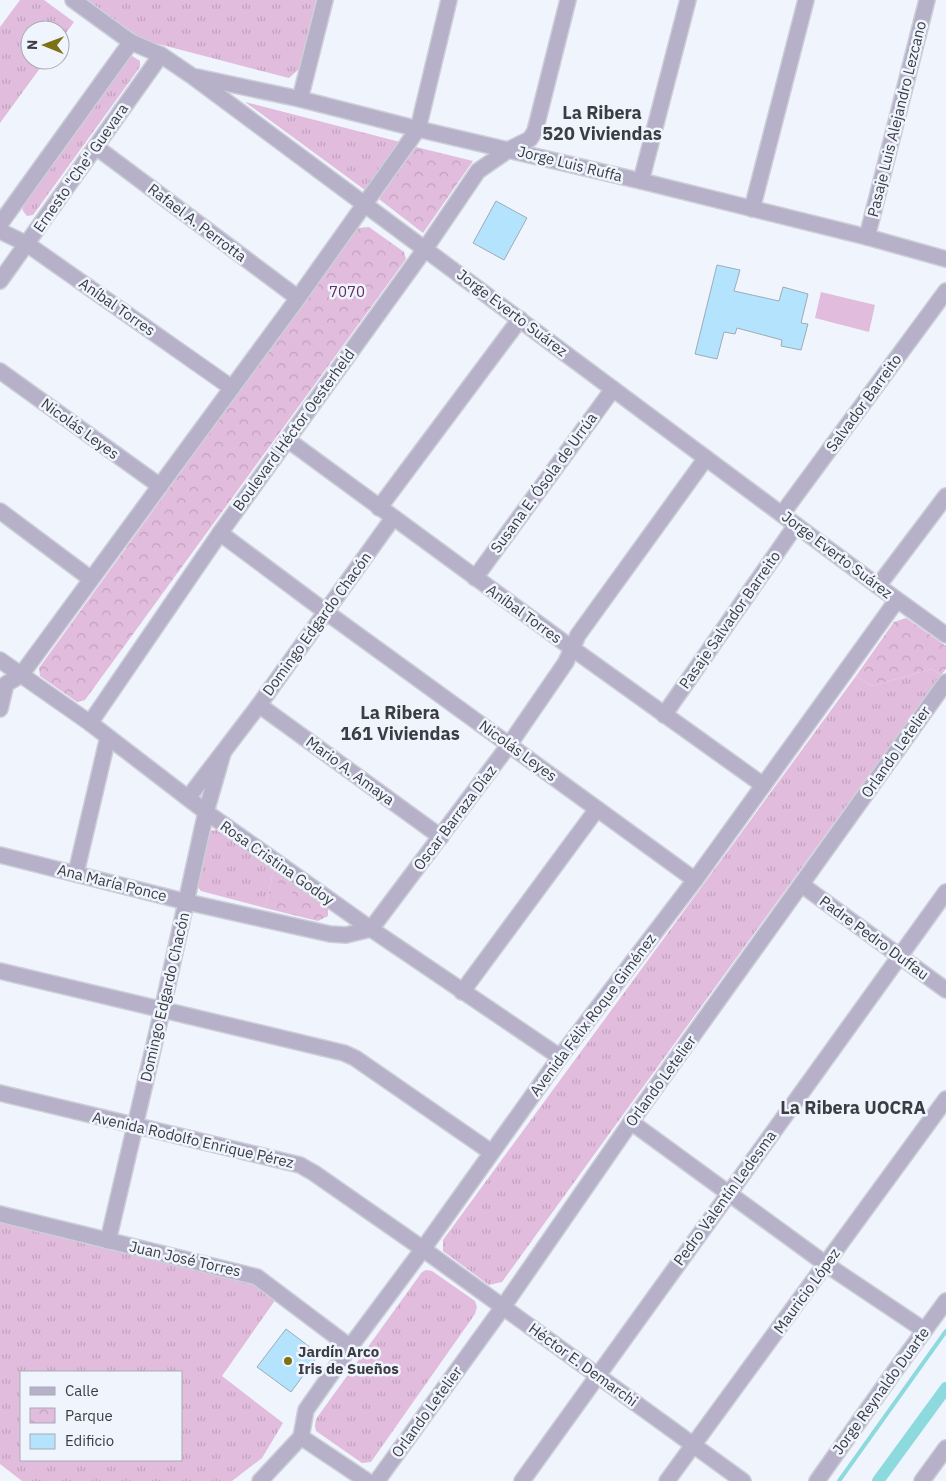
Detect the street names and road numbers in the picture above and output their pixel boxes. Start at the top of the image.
street label: Pasaje Luis Alejandro Lezcano [863,19,930,219]
street label: Ernesto "Che" Guevara [29,100,132,236]
street label: Jorge Luis Ruffa [516,141,624,186]
street label: Rafael A. Perrotta [144,179,250,266]
street label: Jorge Everto Suárez [453,265,571,360]
street label: Aníbal Torres [76,273,159,340]
street label: Boulevard Héctor Oesterheld [228,345,359,514]
street label: Salvador Barreito [822,350,905,455]
street label: Nicolás Leyes [38,394,123,463]
street label: Susana E. Ósola de Urrúa [486,409,601,557]
street label: Jorge Everto Suárez [778,507,896,602]
street label: Pasaje Salvador Barreito [675,547,784,692]
street label: Domingo Edgardo Chacón [258,548,375,699]
street label: Aníbal Torres [483,580,566,647]
street label: Orlando Letelier [857,702,935,801]
street label: Nicolás Leyes [476,716,561,785]
street label: Mario A. Amaya [302,732,398,809]
street label: Oscar Barraza Díaz [409,761,500,874]
street label: Rosa Cristina Godoy [217,816,338,909]
street label: Ana María Ponce [55,860,169,905]
street label: Padre Pedro Duffau [816,891,933,984]
street label: Domingo Edgardo Chacón [136,910,193,1083]
street label: Avenida Félix Roque Giménez [525,930,660,1100]
street label: Orlando Letelier [621,1031,700,1130]
street label: Avenida Rodolfo Enrique Pérez [91,1107,296,1172]
street label: Pedro Valentín Ledesma [669,1126,780,1269]
street label: Juan José Torres [128,1236,243,1281]
street label: Mauricio López [769,1244,844,1337]
street label: Héctor E. Demarchi [525,1319,641,1411]
street label: Jorge Reynaldo Duarte [828,1323,933,1458]
street label: Orlando Letelier [387,1362,466,1461]

